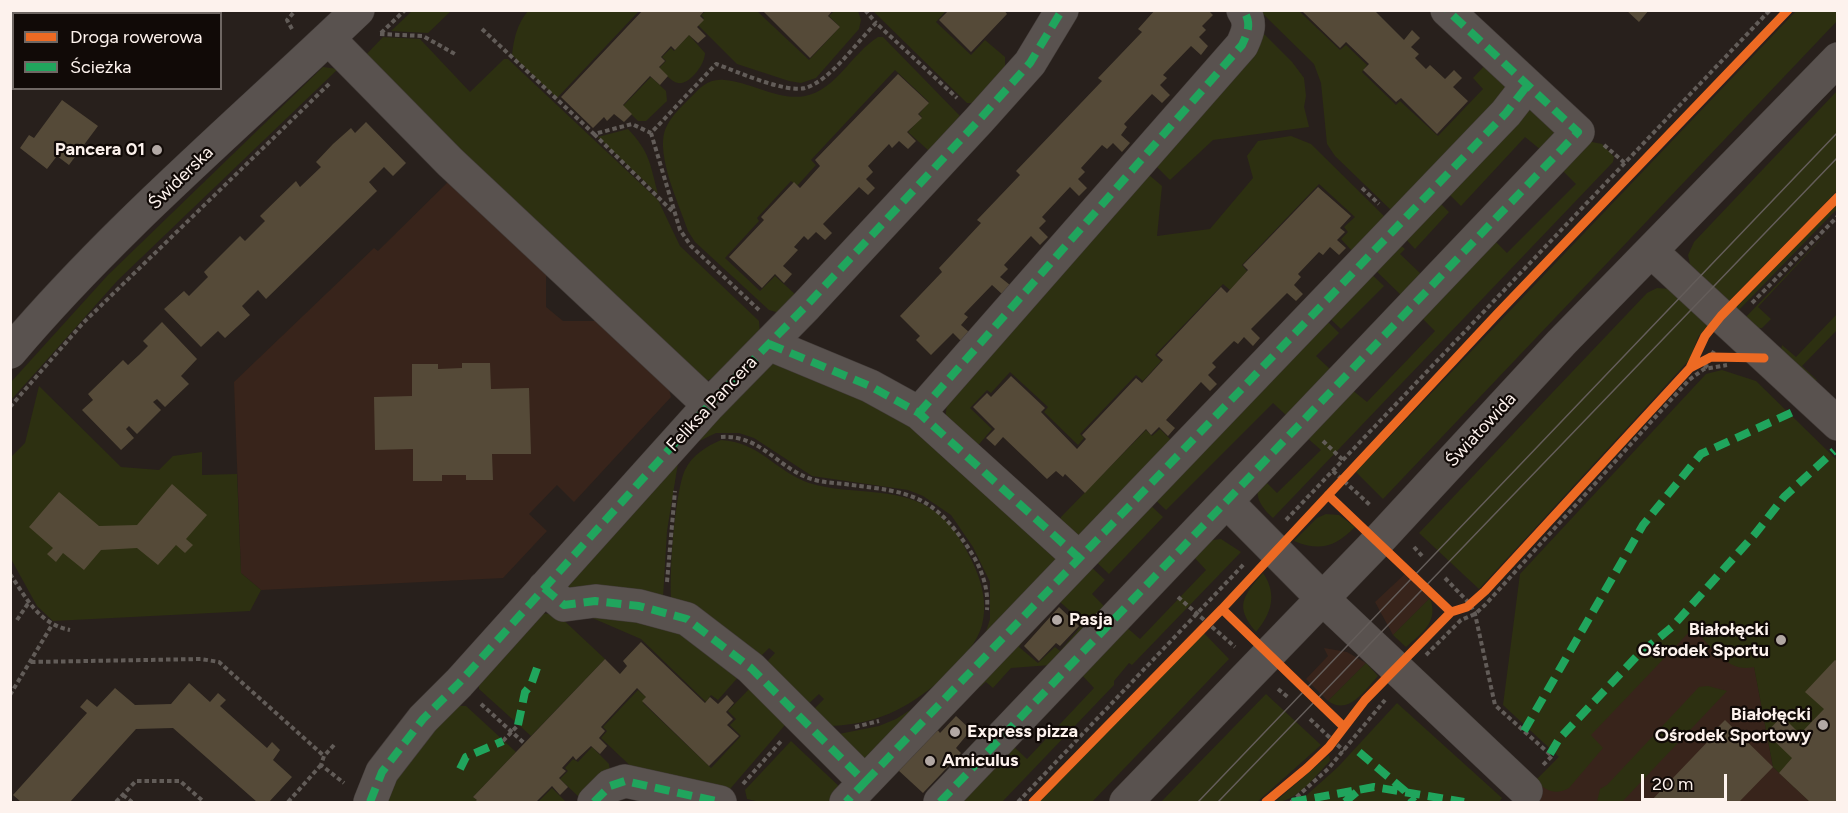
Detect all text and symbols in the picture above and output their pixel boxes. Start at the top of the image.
legend [12,12,222,90]
text: Droga rowerowa [70,26,202,48]
text: Ścieżka [70,56,131,78]
place label: Pancera 01 [55,139,145,161]
street label: Świderska [144,142,218,214]
marker: Pancera 01 [150,143,164,157]
street label: Feliksa Pancera [662,352,762,456]
street label: Światowida [1441,388,1521,472]
place label: Pasja [1069,609,1112,631]
marker: Pasja [1050,613,1064,627]
place label: Białołęcki Ośrodek Sportu [1638,619,1769,662]
marker: Białołęcki Ośrodek Sportu [1774,633,1788,647]
place label: Białołęcki Ośrodek Sportowy [1655,704,1811,746]
marker: Białołęcki Ośrodek Sportowy [1816,718,1830,732]
place label: Express pizza [967,721,1078,743]
marker: Express pizza [948,725,962,739]
place label: Amiculus [942,750,1018,772]
marker: Amiculus [923,754,937,768]
scale bar [1644,762,1730,800]
text: 20 m [1652,773,1693,795]

